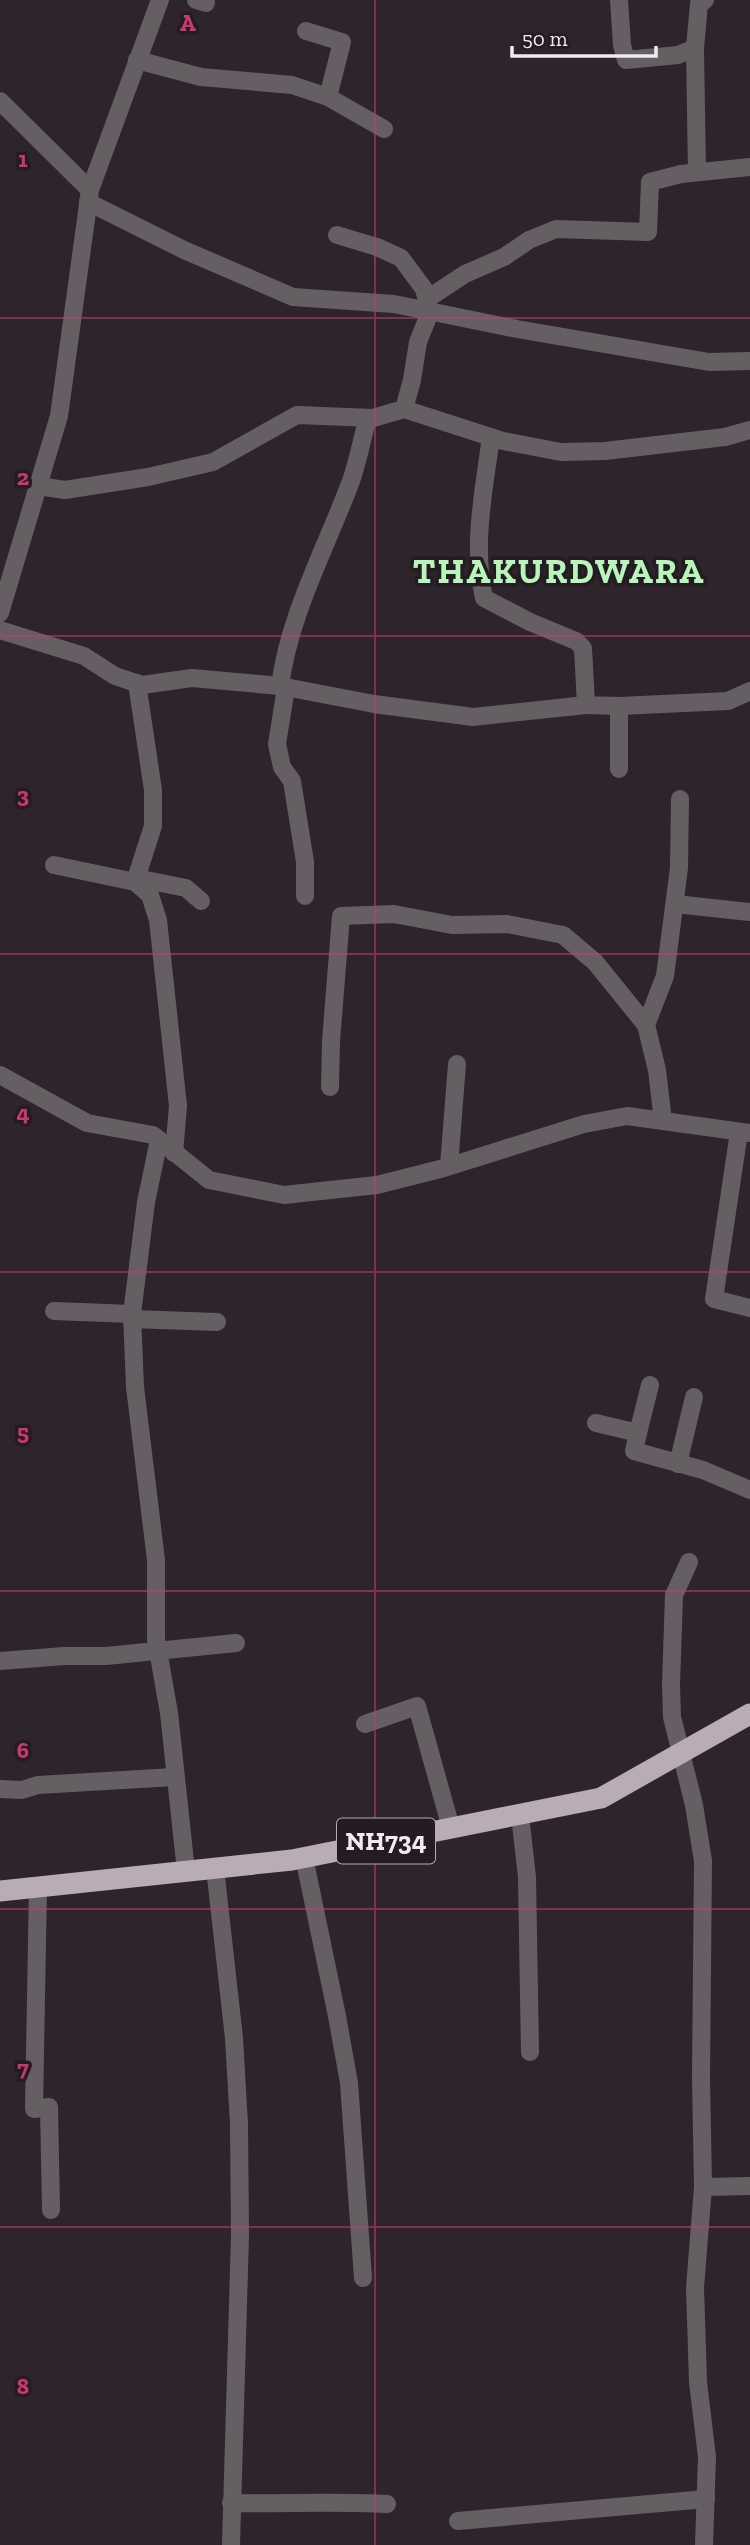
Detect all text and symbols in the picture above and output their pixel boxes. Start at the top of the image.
text: A [180,9,196,37]
scale bar [512,14,656,58]
text: 50 m [522,26,568,51]
text: 1 [18,145,28,173]
text: 2 [17,463,29,491]
district label: THAKURDWARA [413,550,705,592]
text: 3 [17,781,29,809]
text: 4 [16,1099,30,1127]
text: 5 [17,1418,29,1446]
text: 6 [17,1736,29,1764]
road number: NH734 [337,1818,435,1864]
text: 7 [17,2054,29,2082]
text: 8 [17,2372,29,2400]

